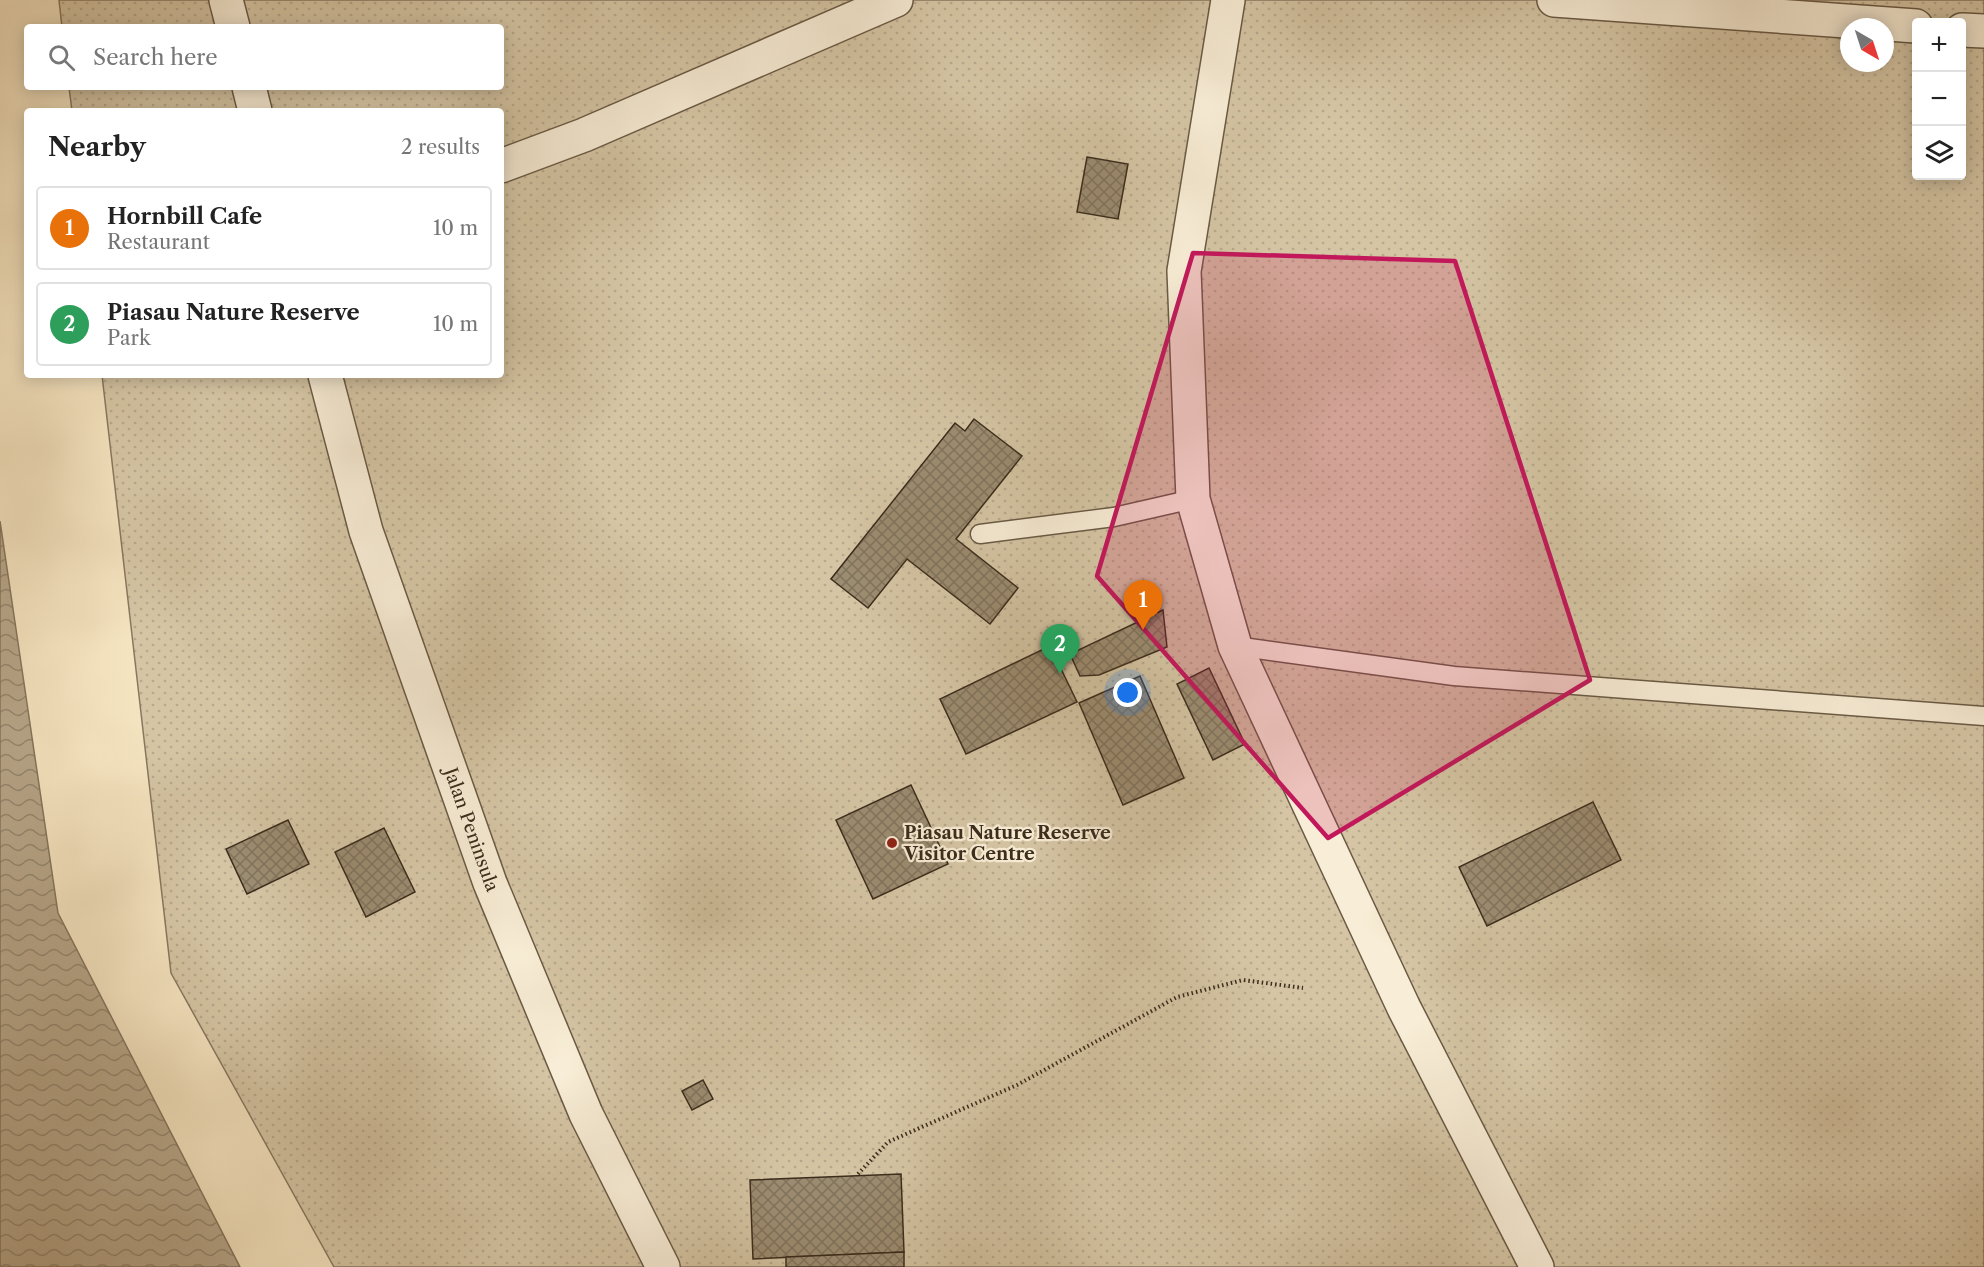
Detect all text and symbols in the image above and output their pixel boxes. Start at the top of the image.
north arrow [1840,18,1894,72]
map controls [1912,18,1966,180]
button: + [1912,18,1966,72]
search box [24,24,504,90]
icon: search [45,41,78,74]
text: Search here [93,44,218,71]
button: − [1912,72,1966,126]
button: layers [1912,126,1966,180]
text: Nearby [48,131,146,163]
text: 2 results [401,135,480,159]
text: Hornbill Cafe [107,203,262,230]
text: 1 [65,216,74,240]
text: 10 m [433,216,478,240]
text: Restaurant [107,230,210,254]
text: Piasau Nature Reserve [107,299,360,326]
text: 2 [64,312,75,336]
text: 10 m [433,312,478,336]
text: Park [107,326,150,350]
pin: 1 [1124,580,1162,630]
pin: 2 [1040,624,1080,674]
your location [1113,678,1142,707]
street label: Jalan Peninsula [438,762,504,896]
place label: Piasau Nature Reserve Visitor Centre [903,822,1111,865]
marker: Piasau Nature Reserve Visitor Centre [885,836,899,850]

